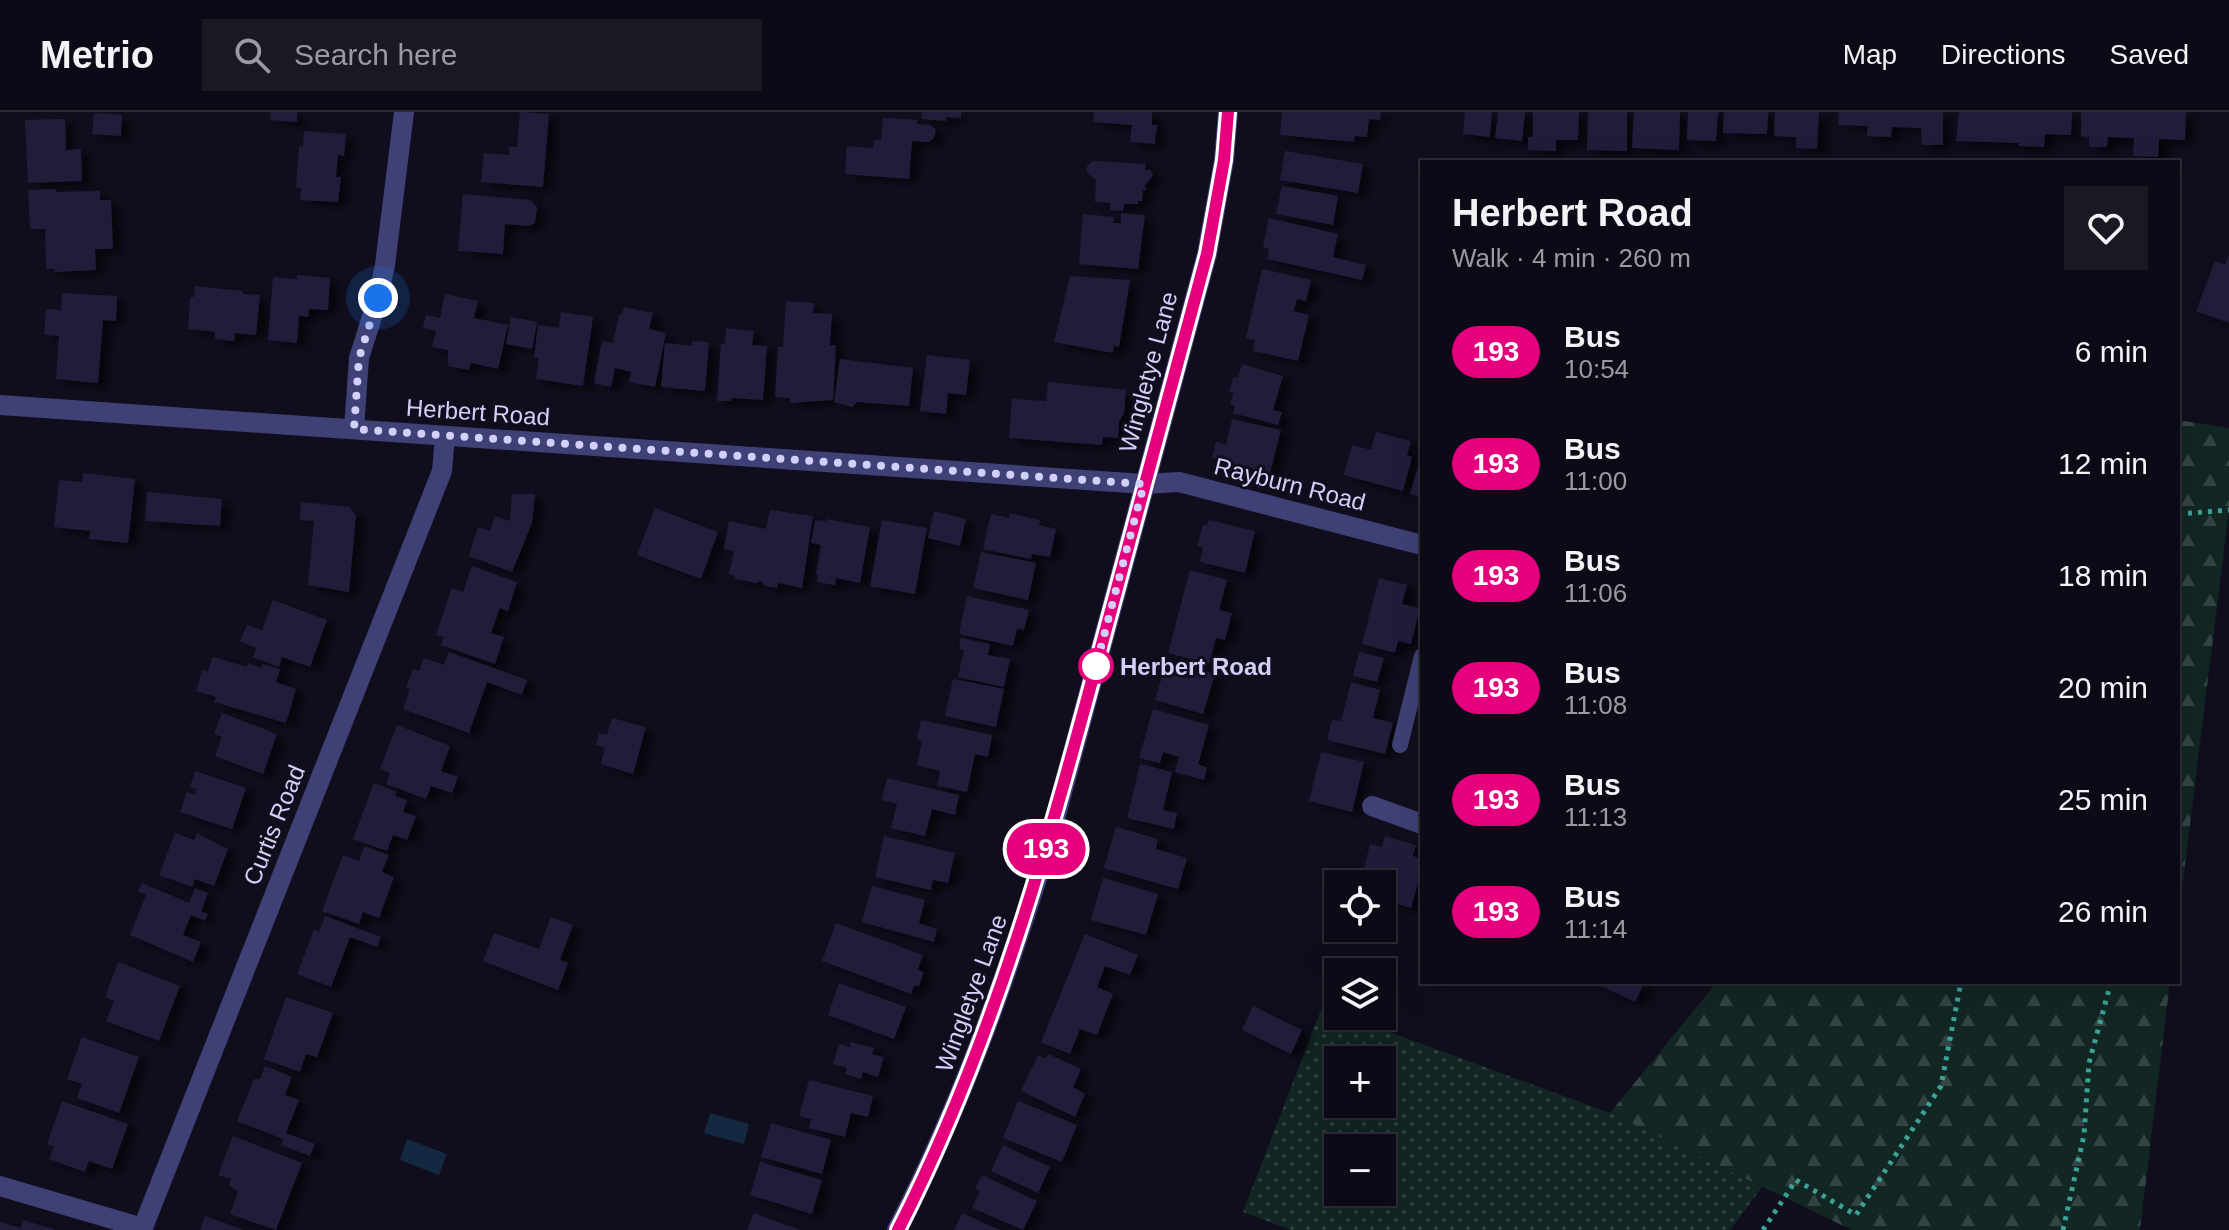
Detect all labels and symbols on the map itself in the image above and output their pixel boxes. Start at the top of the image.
your location [358,278,398,318]
street label: Wingletye Lane [1114,289,1182,455]
street label: Herbert Road [405,394,551,430]
street label: Rayburn Road [1212,452,1368,516]
marker: Herbert Road [1079,649,1113,683]
place label: Herbert Road [1120,653,1272,680]
street label: Curtis Road [238,761,310,889]
line badge: 193 [1000,823,1092,875]
street label: Wingletye Lane [930,911,1012,1075]

